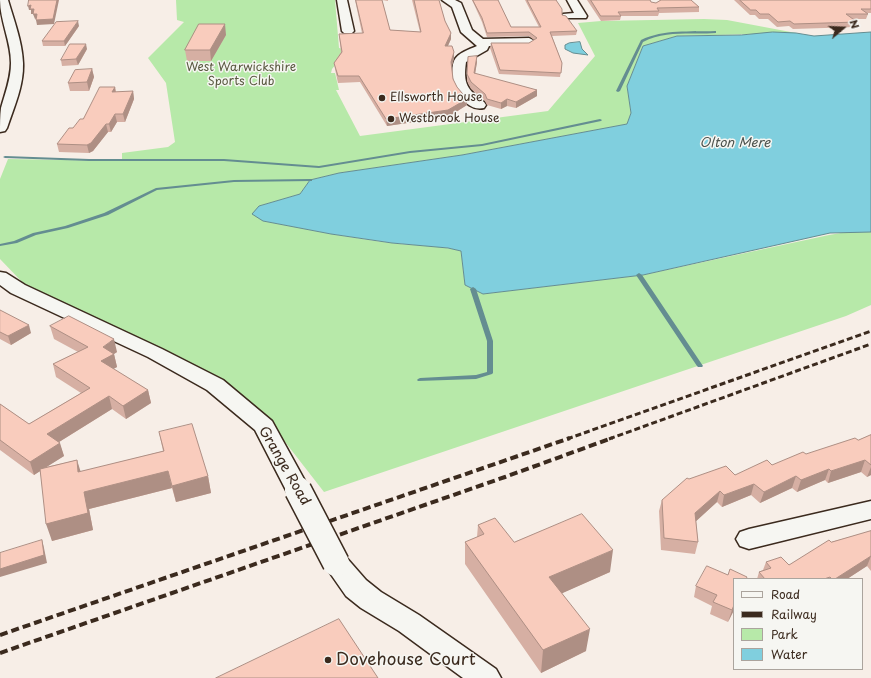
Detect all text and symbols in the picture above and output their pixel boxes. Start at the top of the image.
north arrow [823,8,863,48]
text: N [845,17,864,31]
park label: West Warwickshire Sports Club [186,61,296,89]
place label: Ellsworth House [390,91,483,105]
marker: Ellsworth House [377,93,387,103]
place label: Westbrook House [399,112,499,126]
marker: Westbrook House [386,114,396,124]
water label: Olton Mere [700,135,770,151]
street label: Grange Road [255,424,313,508]
legend [733,578,863,670]
text: Road [771,585,800,603]
text: Railway [771,605,817,623]
text: Park [771,625,798,643]
text: Water [771,645,807,663]
place label: Dovehouse Court [336,650,476,670]
marker: Dovehouse Court [323,655,333,665]

